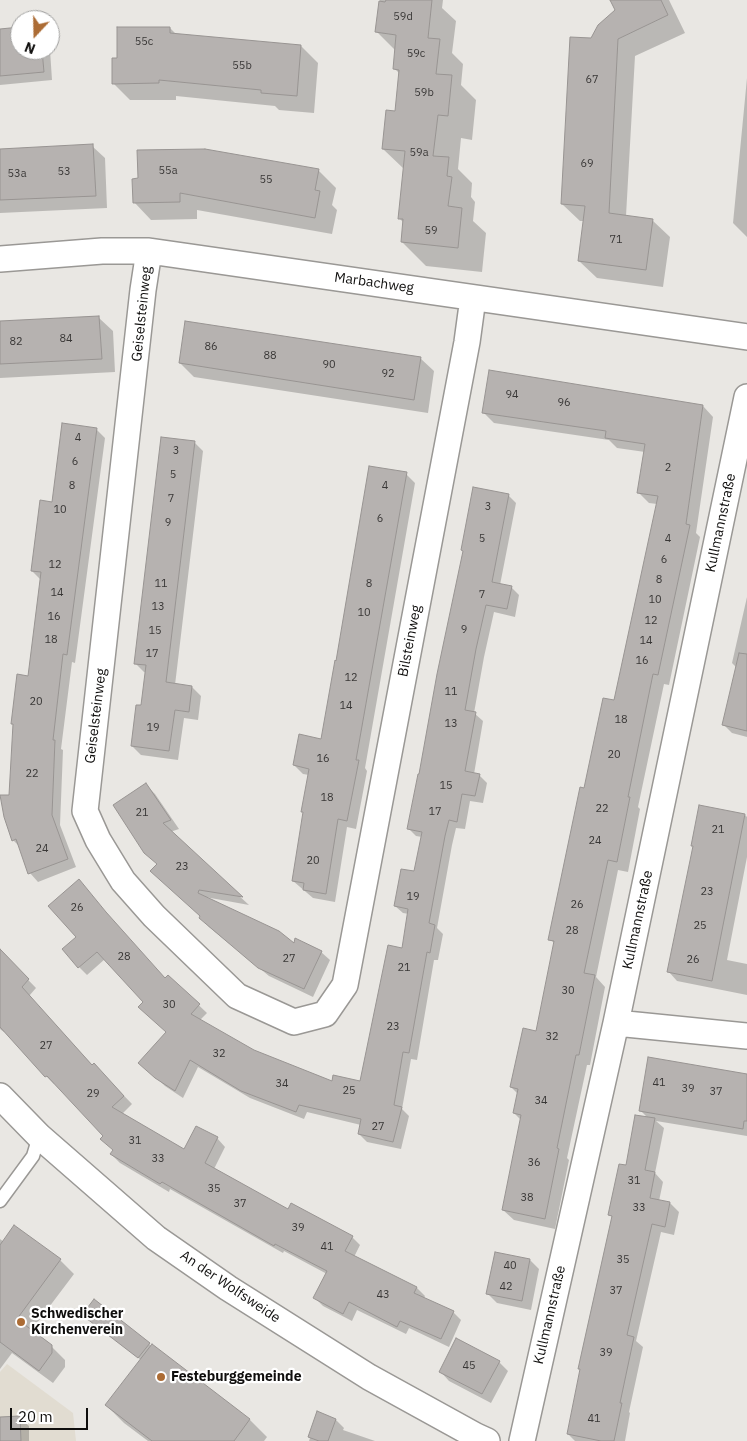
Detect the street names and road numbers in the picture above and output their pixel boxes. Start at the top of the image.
street label: Geiselsteinweg [129,266,155,362]
street label: Marbachweg [333,269,415,297]
street label: Kullmannstraße [702,472,740,574]
street label: Bilsteinweg [395,604,425,678]
street label: Geiselsteinweg [82,668,110,764]
street label: Kullmannstraße [619,869,657,971]
street label: An der Wolfsweide [177,1247,283,1327]
street label: Kullmannstraße [530,1264,570,1366]

